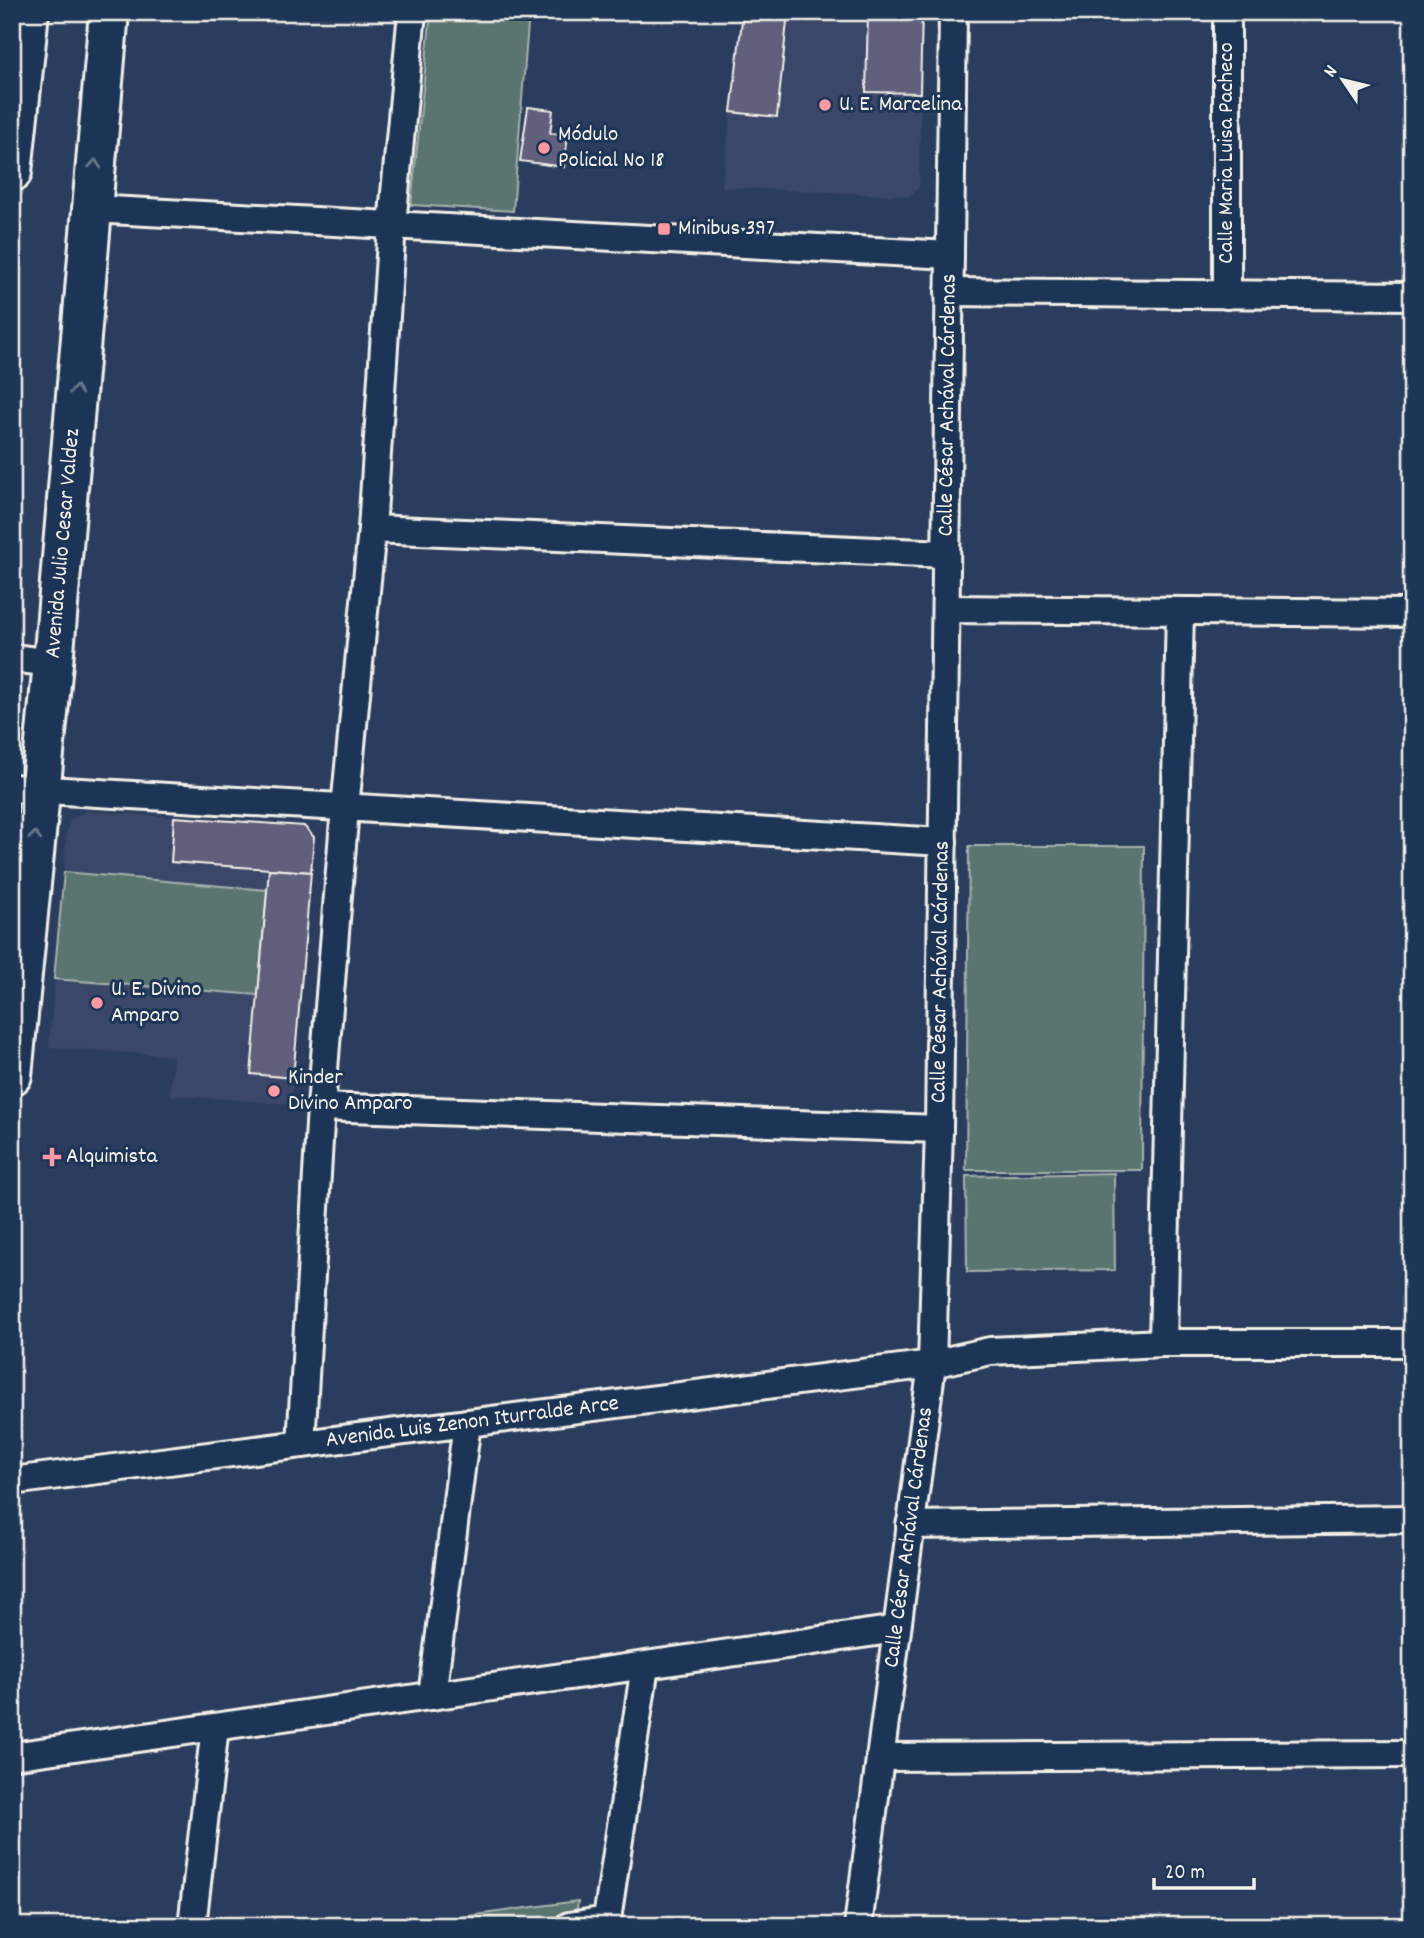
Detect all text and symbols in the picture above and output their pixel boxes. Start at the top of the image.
street label: Calle Maria Luisa Pacheco [1211,42,1244,264]
north arrow [1308,46,1378,116]
text: N [1318,61,1346,84]
place label: U. E. Marcelina [839,89,963,122]
marker: U. E. Marcelina [817,97,833,113]
place label: Módulo Policial No 18 [558,119,664,178]
marker: Módulo Policial No 18 [536,140,552,156]
one-way arrow [87,158,102,169]
place label: Minibus 397 [678,213,775,246]
marker: Minibus 397 [656,221,672,237]
street label: Calle César Achával Cárdenas [930,274,966,537]
one-way arrow [68,385,83,396]
street label: Avenida Julio Cesar Valdez [37,427,90,660]
one-way arrow [28,831,43,842]
street label: Calle César Achával Cárdenas [923,840,959,1103]
place label: U. E. Divino Amparo [111,974,201,1033]
marker: U. E. Divino Amparo [89,995,105,1011]
place label: Kinder Divino Amparo [288,1062,413,1121]
marker: Kinder Divino Amparo [266,1083,282,1099]
place label: Alquimista [66,1141,159,1174]
marker: Alquimista [44,1149,60,1165]
street label: Avenida Luis Zenon Iturralde Arce [324,1387,621,1457]
street label: Calle César Achával Cárdenas [876,1405,943,1670]
scale bar [1154,1847,1254,1891]
text: 20 m [1165,1859,1205,1889]

